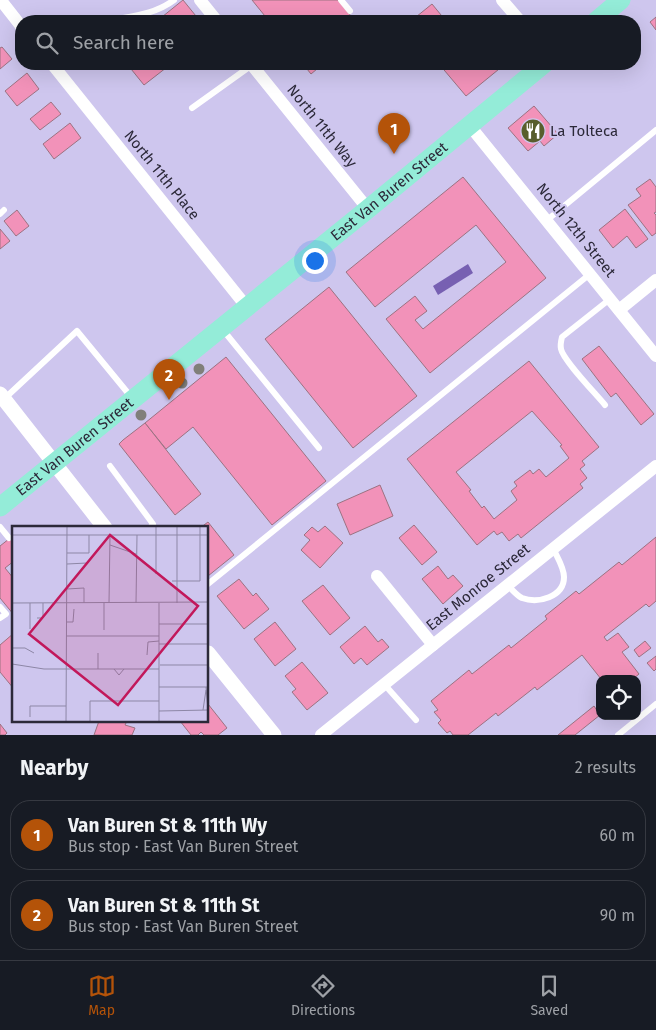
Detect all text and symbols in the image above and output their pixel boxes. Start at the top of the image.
search box [15,15,641,70]
icon: search [33,29,61,57]
text: Search here [73,31,174,54]
street label: North 11th Way [283,81,361,171]
pin: 1 [378,113,410,154]
restaurant icon: La Tolteca [520,118,546,144]
place label: La Tolteca [550,122,618,140]
street label: North 11th Place [120,127,204,223]
street label: East Van Buren Street [327,138,452,245]
street label: North 12th Street [533,179,620,281]
your location [302,248,328,274]
pin: 2 [153,359,185,400]
street label: East Van Buren Street [12,393,137,499]
inset map [12,526,209,722]
street label: East Monroe Street [422,539,534,634]
map controls [596,675,641,720]
button: locate [596,675,641,720]
text: Nearby [20,755,88,781]
text: 2 results [575,758,636,777]
text: Van Buren St & 11th Wy [68,814,267,837]
text: 1 [33,826,41,845]
text: 60 m [600,826,635,845]
text: Bus stop · East Van Buren Street [68,837,298,856]
text: Van Buren St & 11th St [68,894,259,917]
text: 2 [33,906,41,925]
text: 90 m [600,906,635,925]
text: Bus stop · East Van Buren Street [68,917,298,936]
tab: Map [88,972,116,1019]
tab: Directions [291,972,355,1019]
tab: Saved [530,972,568,1019]

